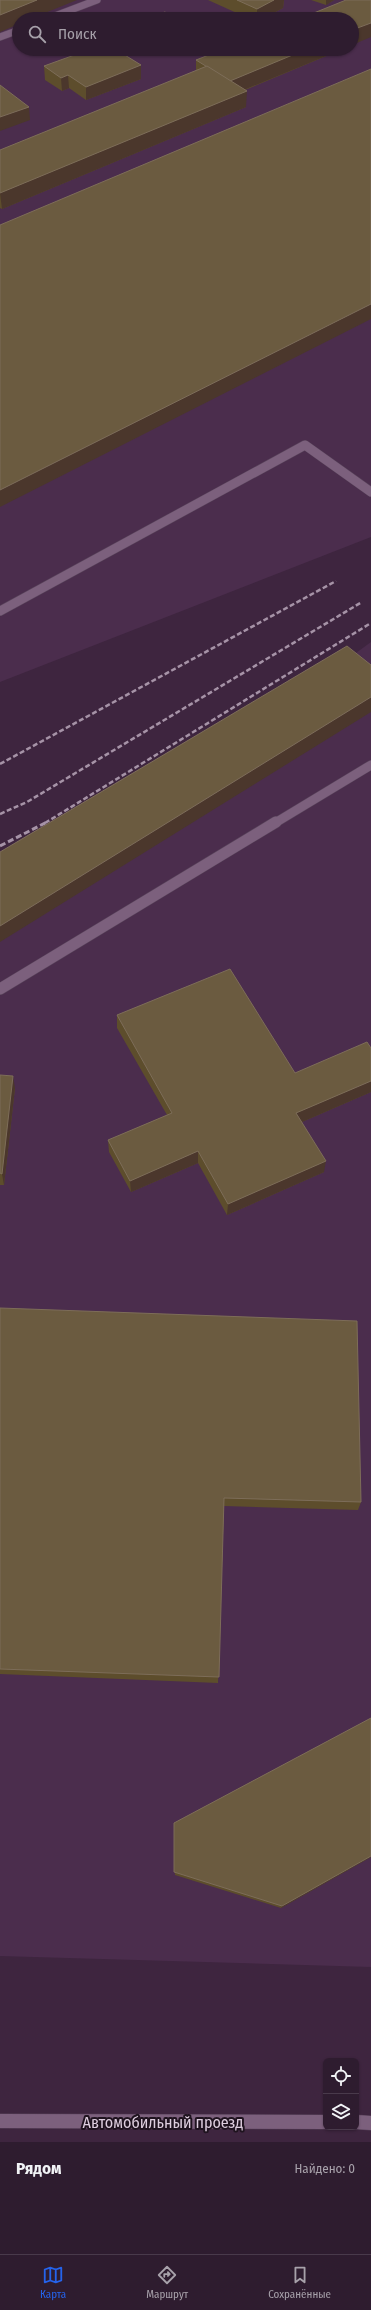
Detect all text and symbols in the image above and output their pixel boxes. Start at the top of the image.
search box [12,12,359,56]
icon: search [26,23,48,45]
text: Поиск [58,25,96,43]
map controls [323,2058,359,2130]
button: locate [323,2058,359,2094]
button: layers [323,2094,359,2130]
street label: Автомобильный проезд [83,2113,243,2132]
text: Рядом [16,2158,61,2179]
text: Найдено: 0 [294,2161,355,2176]
tab: Карта [40,2264,66,2301]
tab: Маршрут [146,2264,188,2301]
tab: Сохранённые [268,2264,331,2301]

